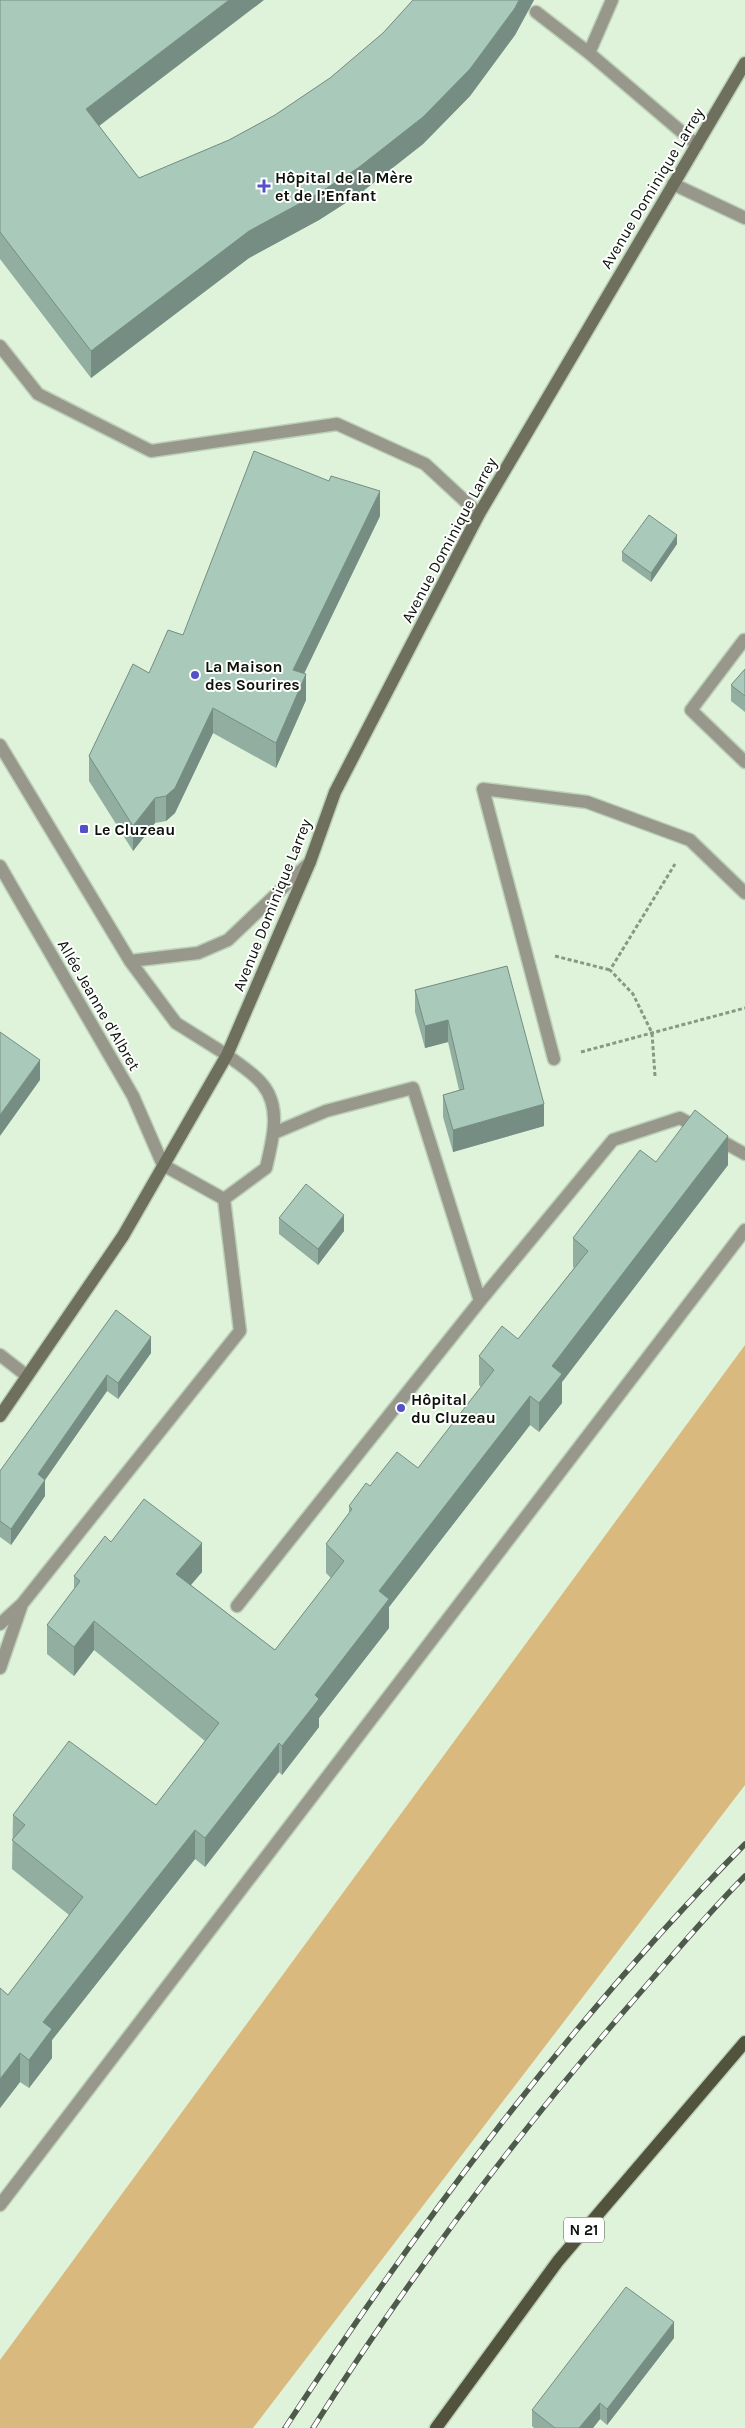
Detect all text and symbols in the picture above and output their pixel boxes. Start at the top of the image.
street label: Avenue Dominique Larrey [596,104,708,272]
place label: Hôpital de la Mère et de l’Enfant [275,168,413,205]
marker: Hôpital de la Mère et de l’Enfant [257,179,271,193]
street label: Avenue Dominique Larrey [397,454,501,626]
place label: La Maison des Sourires [205,657,300,694]
marker: La Maison des Sourires [189,669,201,681]
street label: Avenue Dominique Larrey [229,815,316,994]
place label: Le Cluzeau [94,820,175,839]
marker: Le Cluzeau [78,823,90,835]
street label: Allée Jeanne d'Albret [54,936,144,1074]
place label: Hôpital du Cluzeau [411,1390,496,1427]
marker: Hôpital du Cluzeau [395,1402,407,1414]
road number: N 21 [564,2218,604,2242]

